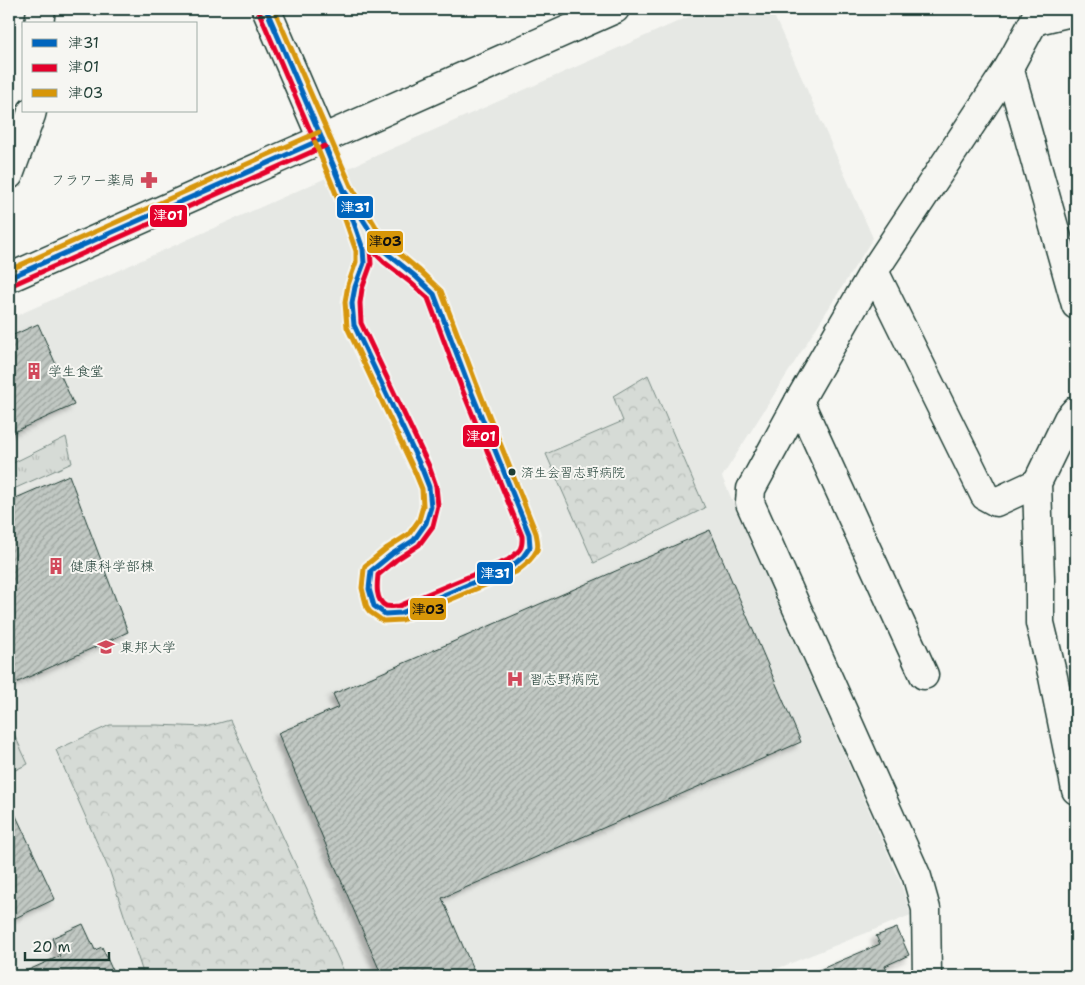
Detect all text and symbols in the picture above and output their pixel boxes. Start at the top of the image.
legend [22,22,198,112]
text: 津31 [68,33,99,53]
text: 津01 [68,57,99,77]
text: 津03 [68,83,103,103]
pharmacy icon: フラワー薬局 [139,170,159,190]
place label: フラワー薬局 [51,171,135,189]
line badge: 津31 [336,195,374,219]
text: 津31 [340,198,370,216]
line badge: 津01 [149,204,188,228]
text: 津01 [153,206,183,224]
line badge: 津03 [366,230,404,254]
text: 津03 [368,232,402,250]
building icon: 学生食堂 [24,361,44,381]
place label: 学生食堂 [48,362,104,380]
line badge: 津01 [462,424,500,448]
text: 津01 [466,427,496,445]
place label: 済生会習志野病院 [521,464,625,481]
marker: 済生会習志野病院 [507,467,517,477]
building icon: 健康科学部棟 [46,556,66,576]
place label: 健康科学部棟 [70,557,155,575]
line badge: 津31 [476,561,514,585]
text: 津31 [480,564,510,582]
line badge: 津03 [409,597,447,621]
text: 津03 [411,600,445,618]
school or university icon: 東邦大学 [96,637,116,657]
place label: 東邦大学 [120,638,176,656]
hospital icon: 習志野病院 [505,669,525,689]
place label: 習志野病院 [529,670,599,688]
scale bar [25,930,109,962]
text: 20 m [32,937,71,957]

